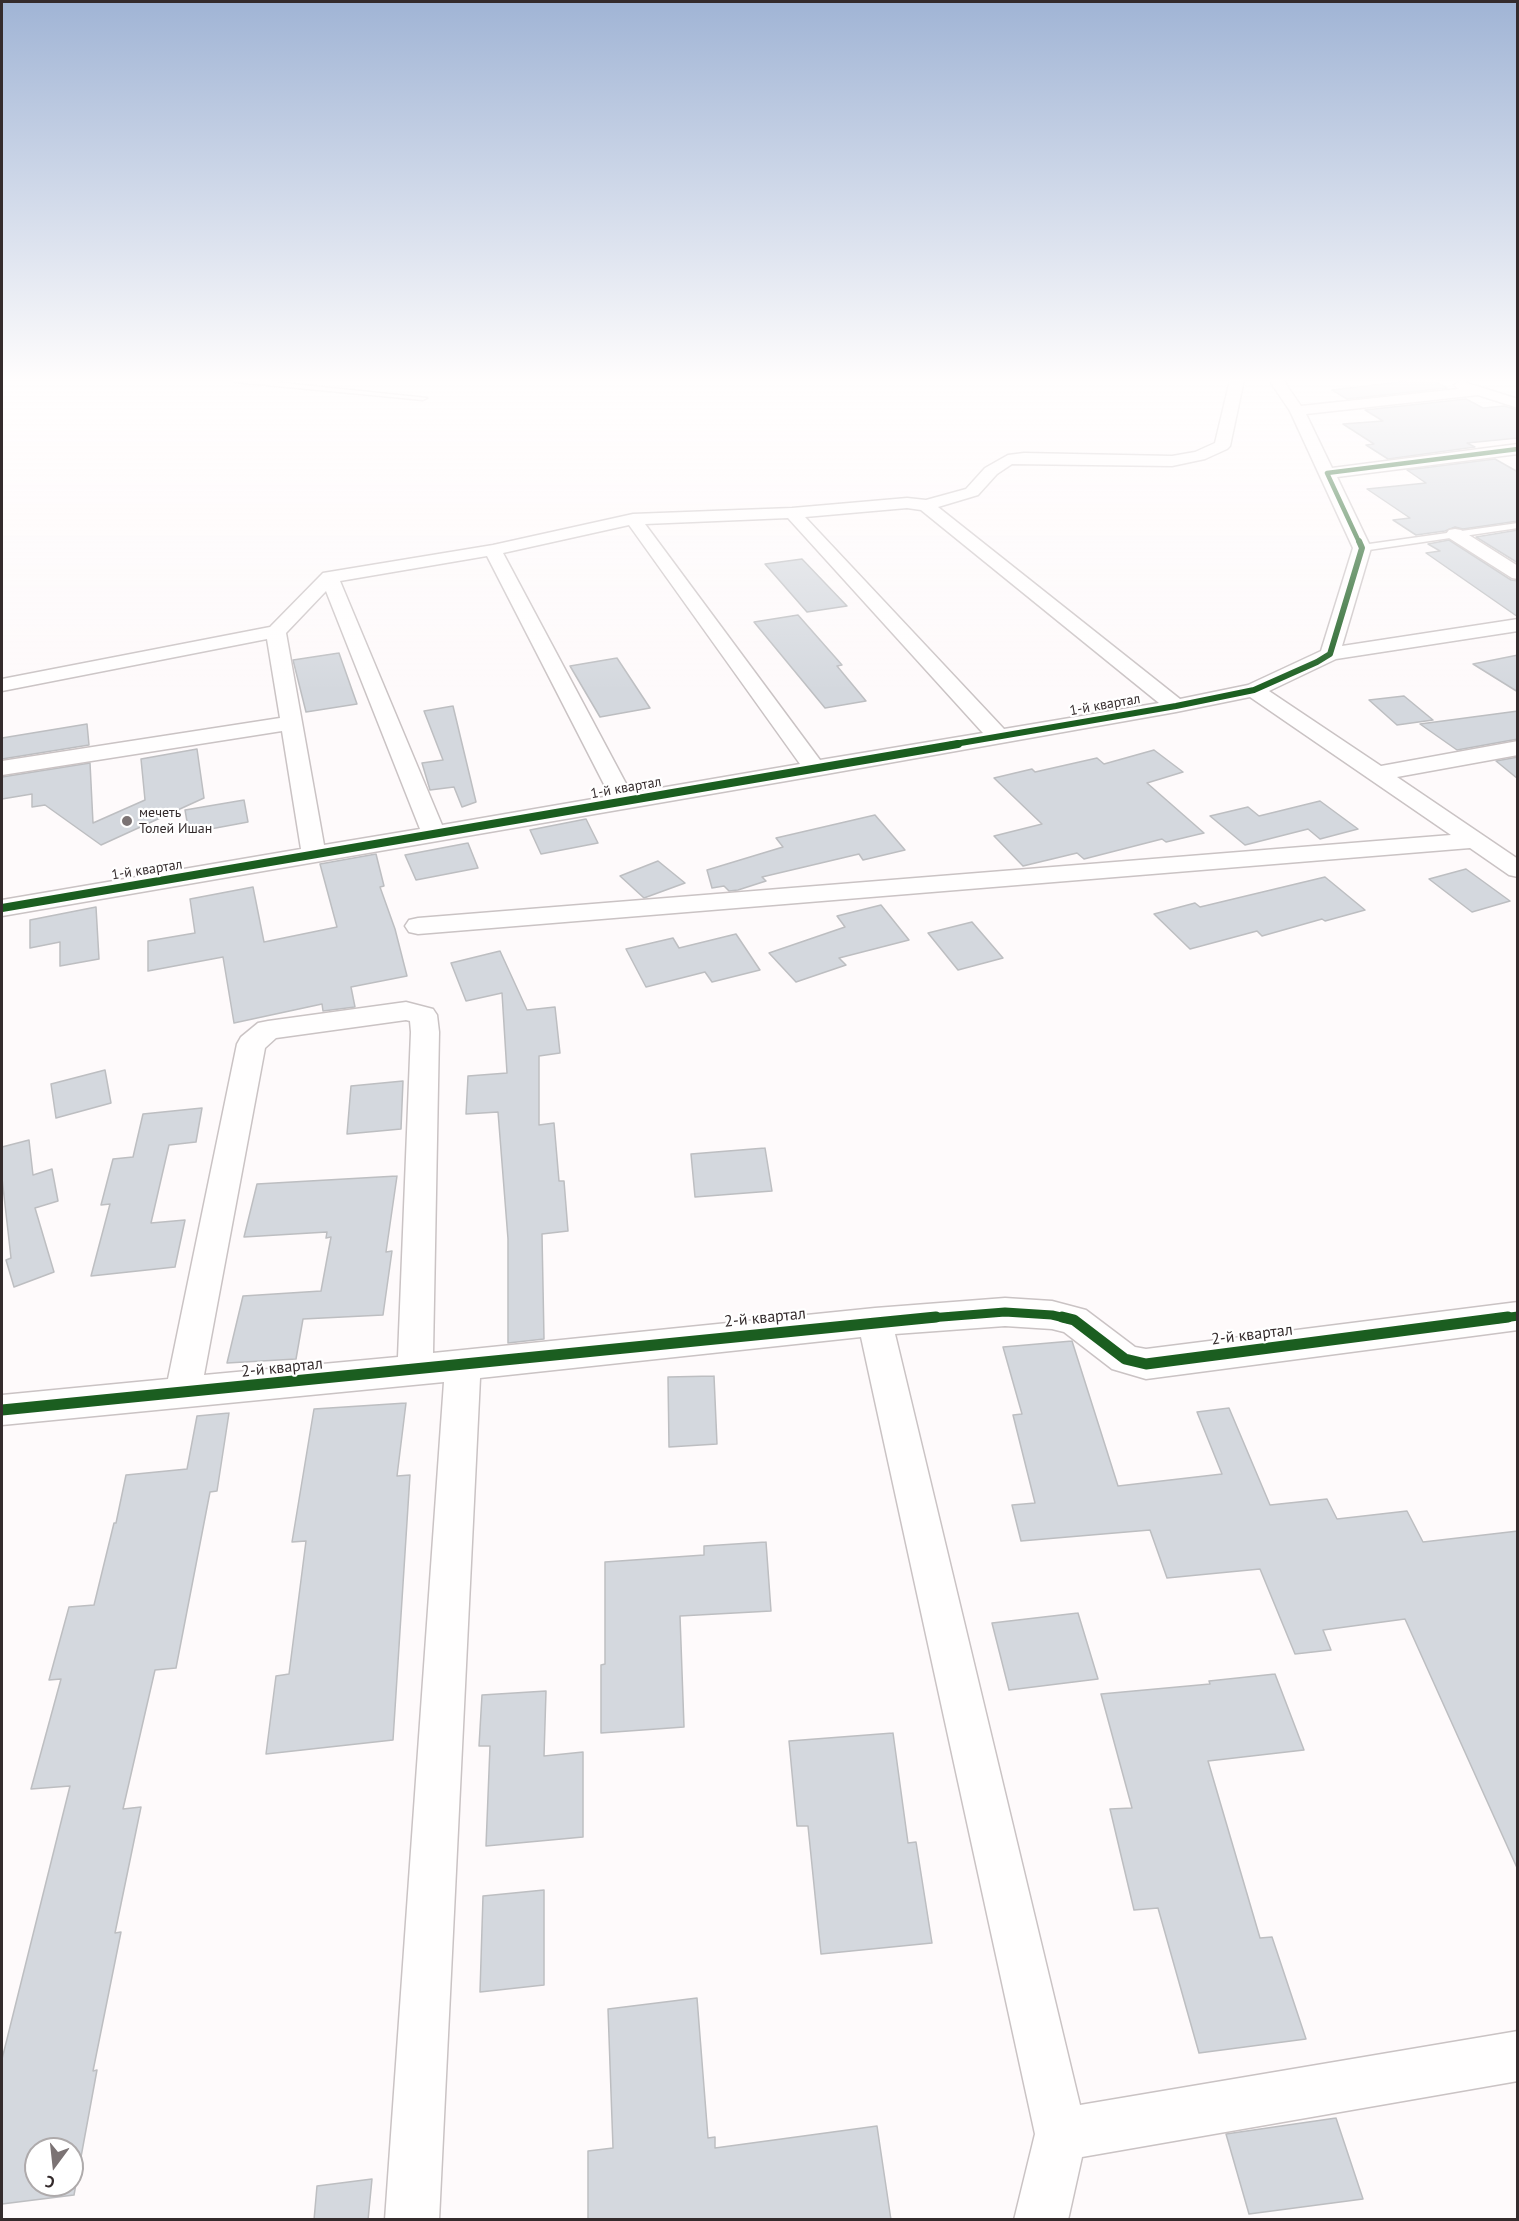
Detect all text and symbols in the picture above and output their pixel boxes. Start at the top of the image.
street label: 1-й квартал [1068,691,1142,719]
street label: 1-й квартал [589,774,663,802]
place label: мечеть Толей Ишан [139,805,212,838]
marker: мечеть Толей Ишан [120,814,134,828]
street label: 1-й квартал [110,856,184,884]
street label: 2-й квартал [723,1304,807,1332]
street label: 2-й квартал [1210,1320,1294,1350]
street label: 2-й квартал [240,1354,324,1382]
north arrow [24,2137,84,2197]
text: С [43,2172,57,2193]

